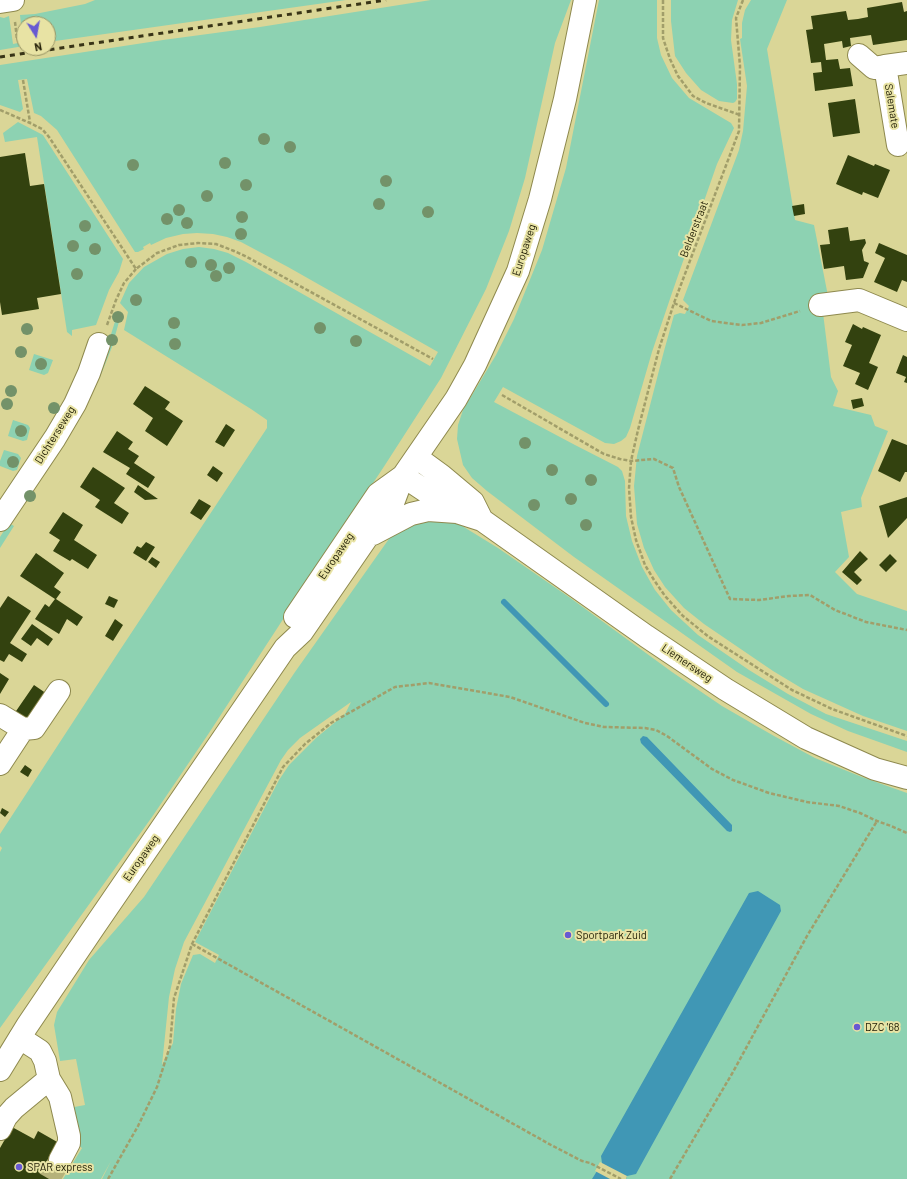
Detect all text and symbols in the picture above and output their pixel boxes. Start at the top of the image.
north arrow [16,16,56,56]
text: N [33,40,43,54]
street label: Salemate [882,83,902,129]
street label: Belderstraat [677,199,711,259]
street label: Europaweg [509,222,539,278]
street label: Dichterseweg [32,404,78,466]
street label: Europaweg [316,530,356,582]
street label: Liemersweg [659,641,715,685]
street label: Europaweg [120,832,162,884]
place label: Sportpark Zuid [576,928,647,942]
marker: Sportpark Zuid [563,930,573,940]
place label: DZC '68 [865,1020,900,1034]
marker: DZC '68 [852,1022,862,1032]
place label: SPAR express [27,1160,92,1174]
marker: SPAR express [14,1162,24,1172]

